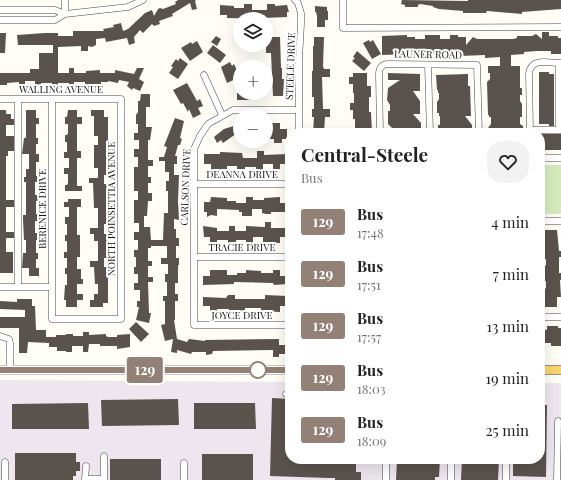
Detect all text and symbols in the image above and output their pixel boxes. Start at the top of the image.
map controls [233,12,273,148]
button: layers [233,12,273,52]
street label: STEELE DRIVE [282,32,298,100]
street label: LAUNER ROAD [394,46,462,62]
button: + [233,60,273,100]
street label: WALLING AVENUE [18,82,103,96]
button: − [233,108,273,148]
text: Central-Steele [301,141,428,167]
button: heart [487,141,529,183]
street label: NORTH POINSETTIA AVENUE [104,142,118,276]
street label: CARLSON DRIVE [177,148,193,226]
street label: DEANNA DRIVE [206,167,278,181]
street label: BERENICE DRIVE [35,169,49,249]
text: Bus [301,169,322,186]
text: Bus [357,204,383,224]
text: 129 [313,212,333,231]
text: 4 min [491,212,529,232]
text: 17:48 [357,224,384,241]
street label: TRACIE DRIVE [208,240,276,254]
text: Bus [357,256,383,276]
text: 129 [313,264,333,283]
text: 7 min [493,264,529,284]
text: 17:51 [357,276,381,293]
street label: JOYCE DRIVE [211,308,272,322]
text: Bus [357,308,383,328]
text: 129 [313,316,333,335]
text: 13 min [487,316,529,336]
text: 17:57 [357,328,381,345]
line badge: 129 [122,357,168,383]
text: 129 [135,360,155,379]
text: Bus [357,360,383,380]
unlabelled marker [249,361,267,379]
text: 129 [313,368,333,387]
text: 19 min [485,368,529,388]
text: 18:03 [357,380,386,397]
text: Bus [357,412,383,432]
text: 129 [313,420,333,439]
text: 25 min [485,420,529,440]
text: 18:09 [357,432,386,449]

